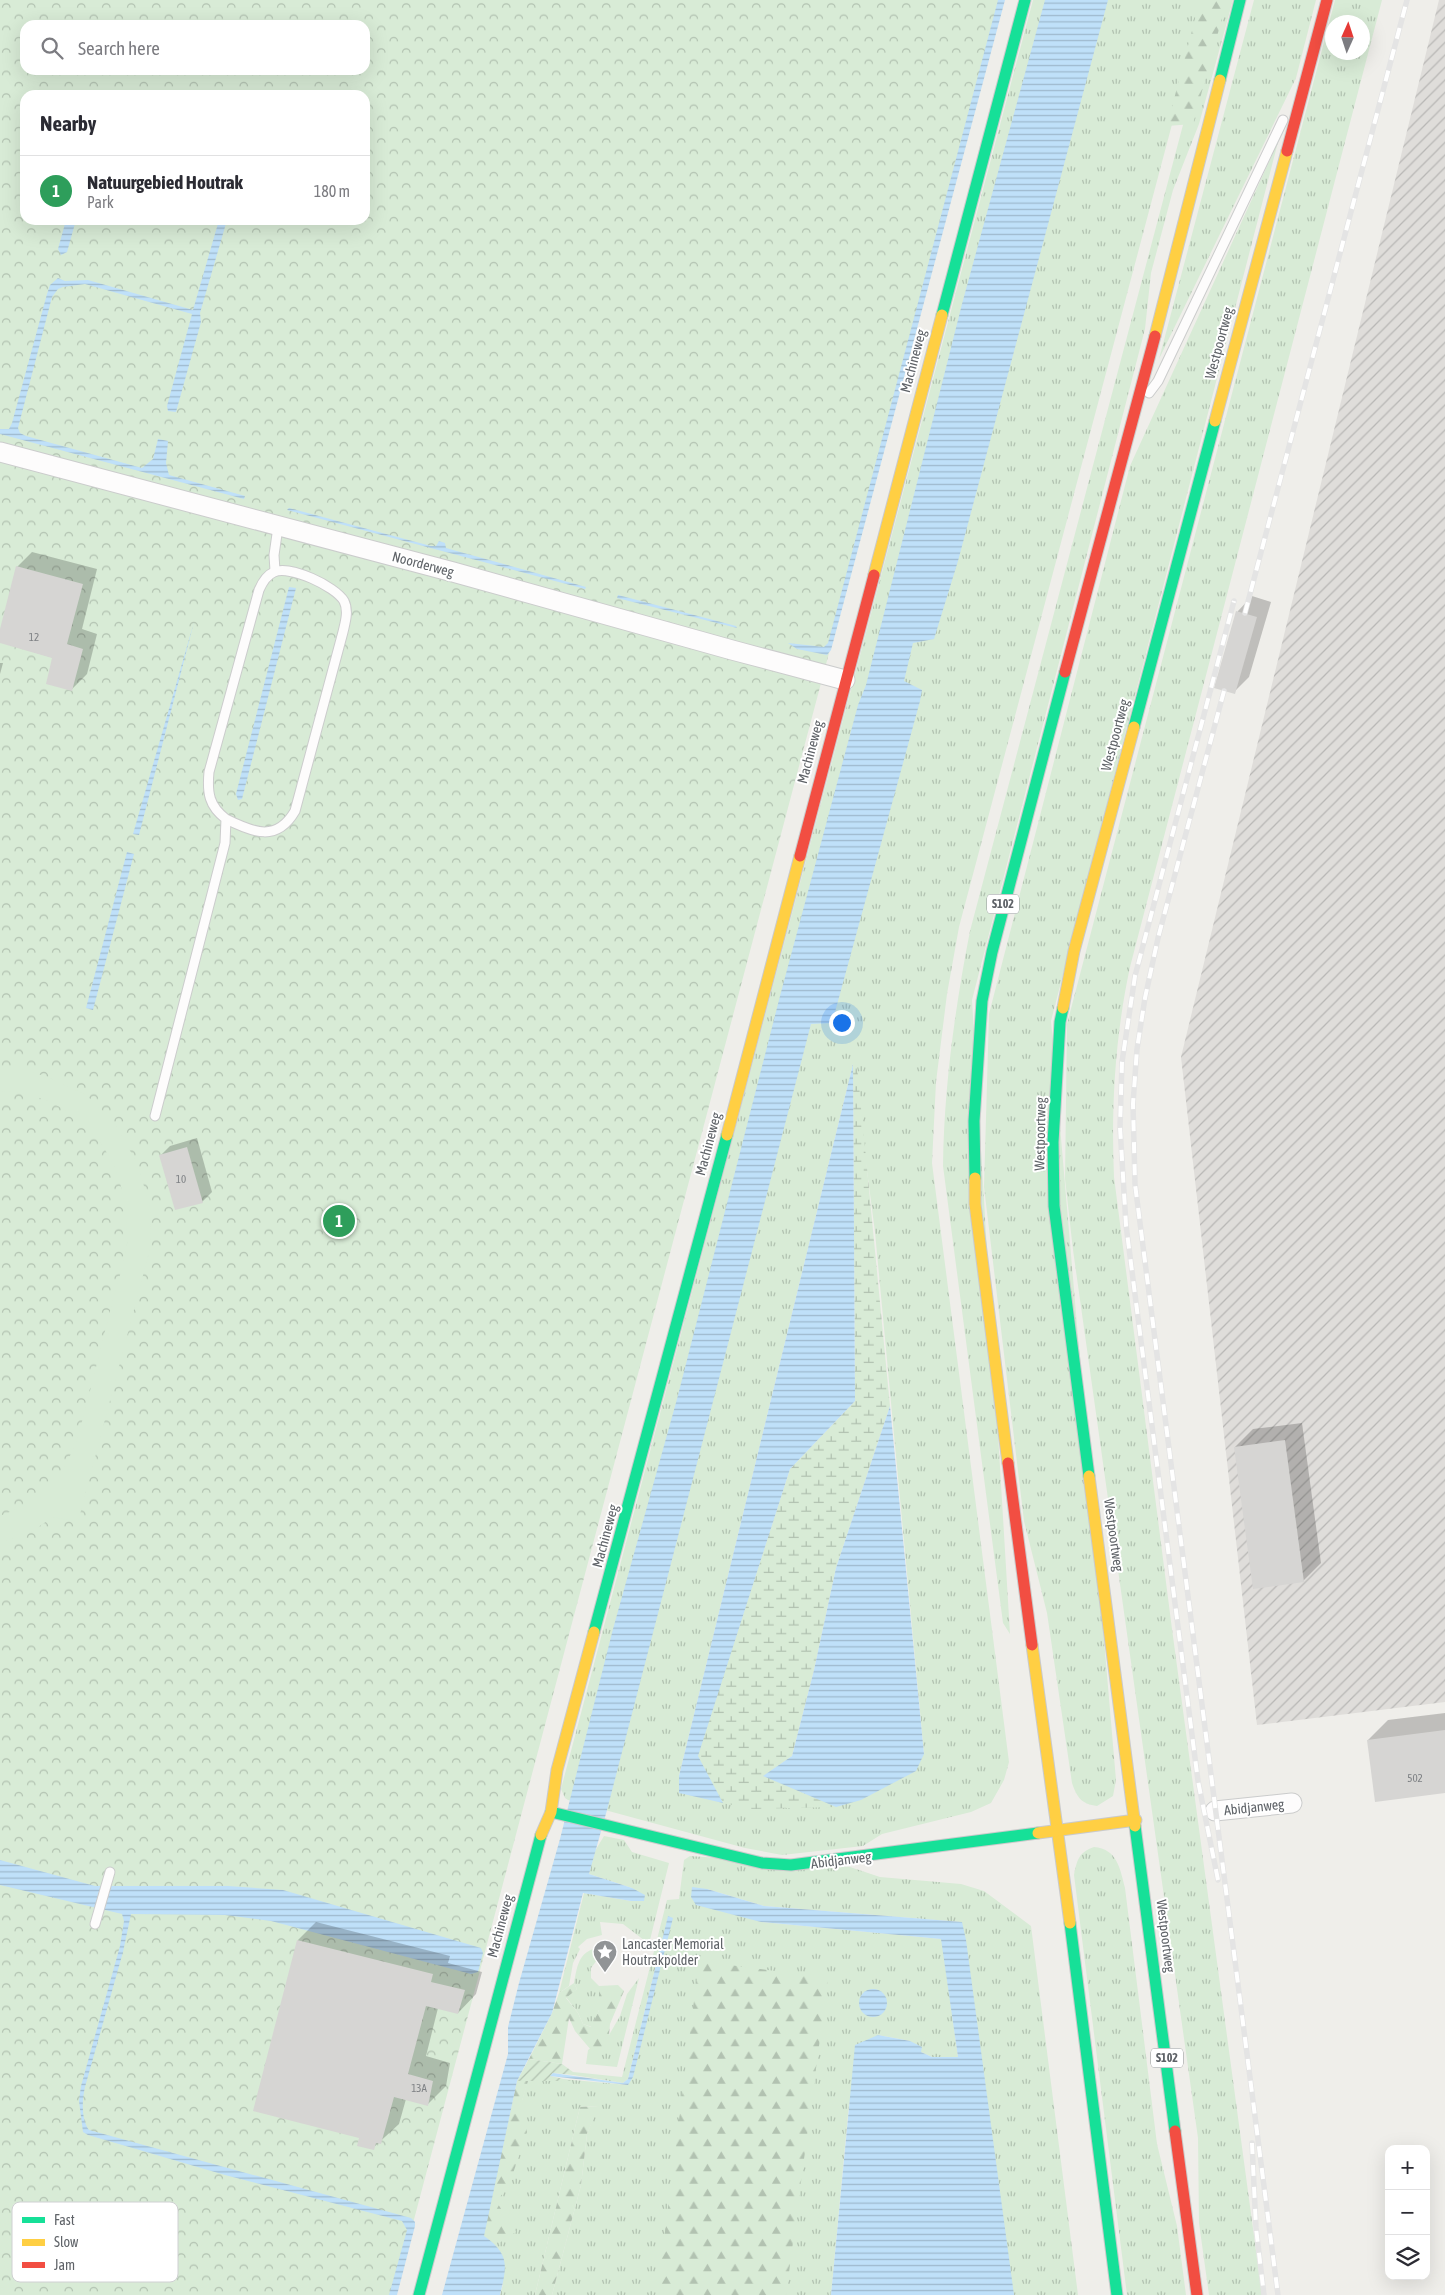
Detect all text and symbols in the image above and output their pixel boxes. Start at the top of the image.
north arrow [1325,15,1370,60]
search box [20,20,370,75]
icon: search [38,34,66,62]
text: Search here [78,37,160,59]
text: Nearby [40,111,96,135]
text: Natuurgebied Houtrak [87,171,243,193]
text: 1 [52,182,60,200]
text: 180 m [314,182,350,200]
text: Park [87,193,114,211]
street label: Westpoortweg [1202,305,1236,381]
street label: Machineweg [897,328,929,394]
street label: Noorderweg [390,548,456,580]
house number: 12 [29,631,39,643]
street label: Westpoortweg [1098,697,1132,773]
street label: Machineweg [794,719,826,785]
road number: S102 [987,894,1019,914]
your location [829,1010,855,1036]
street label: Westpoortweg [1031,1097,1049,1171]
street label: Machineweg [692,1111,724,1177]
house number: 10 [176,1173,186,1185]
pin: 1 [323,1202,355,1240]
street label: Westpoortweg [1101,1498,1127,1572]
street label: Machineweg [589,1503,621,1569]
house number: 502 [1407,1772,1423,1784]
street label: Abidjanweg [1223,1796,1285,1818]
street label: Abidjanweg [810,1848,872,1872]
street label: Machineweg [484,1893,516,1959]
street label: Westpoortweg [1154,1899,1178,1973]
place label: Lancaster Memorial Houtrakpolder [622,1936,724,1968]
place icon: Lancaster Memorial Houtrakpolder [592,1939,618,1973]
road number: S102 [1151,2048,1183,2068]
house number: 13A [411,2082,427,2094]
map controls [1385,2145,1430,2280]
button: + [1385,2145,1430,2190]
button: − [1385,2190,1430,2235]
legend [12,2202,178,2282]
text: Fast [54,2212,75,2228]
text: Slow [54,2234,79,2250]
button: layers [1385,2235,1430,2280]
text: Jam [54,2257,75,2273]

